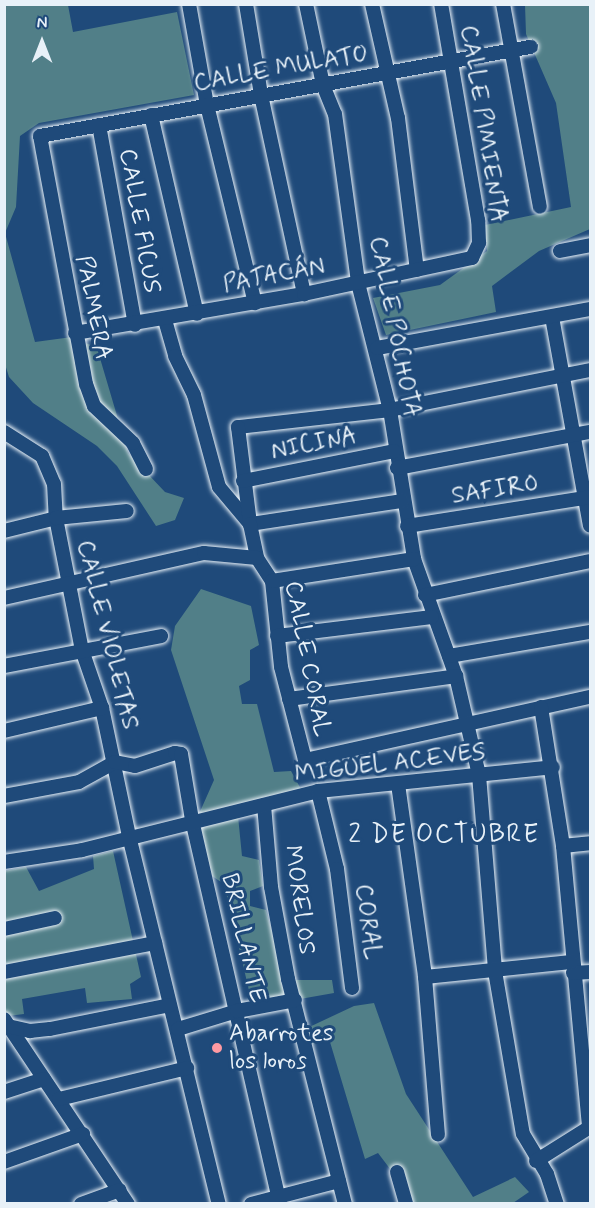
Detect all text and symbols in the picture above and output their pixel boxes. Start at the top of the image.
north arrow [12,12,72,72]
text: N [37,13,47,34]
street label: CALLE PIMIENTA [453,22,513,226]
street label: CALLE MULATO [192,40,370,98]
street label: CALLE FICUS [112,144,166,298]
street label: CALLE POCHOTA [362,233,426,421]
street label: PATACÁN [221,252,327,300]
street label: PALMERA [69,253,117,363]
street label: NICINA [269,422,359,466]
street label: SAFIRO [449,469,541,511]
street label: CALLE VIOLETAS [69,537,145,733]
street label: CALLE CORAL [278,578,336,740]
street label: MIGUEL ACEVES [293,738,487,790]
district label: 2 DE OCTUBRE [347,820,541,852]
street label: MORELOS [277,843,321,957]
street label: BRILLANTE [214,871,272,1005]
street label: CORAL [348,882,386,962]
place label: Abarrotes los loros [229,1020,333,1076]
marker: Abarrotes los loros [210,1041,224,1055]

